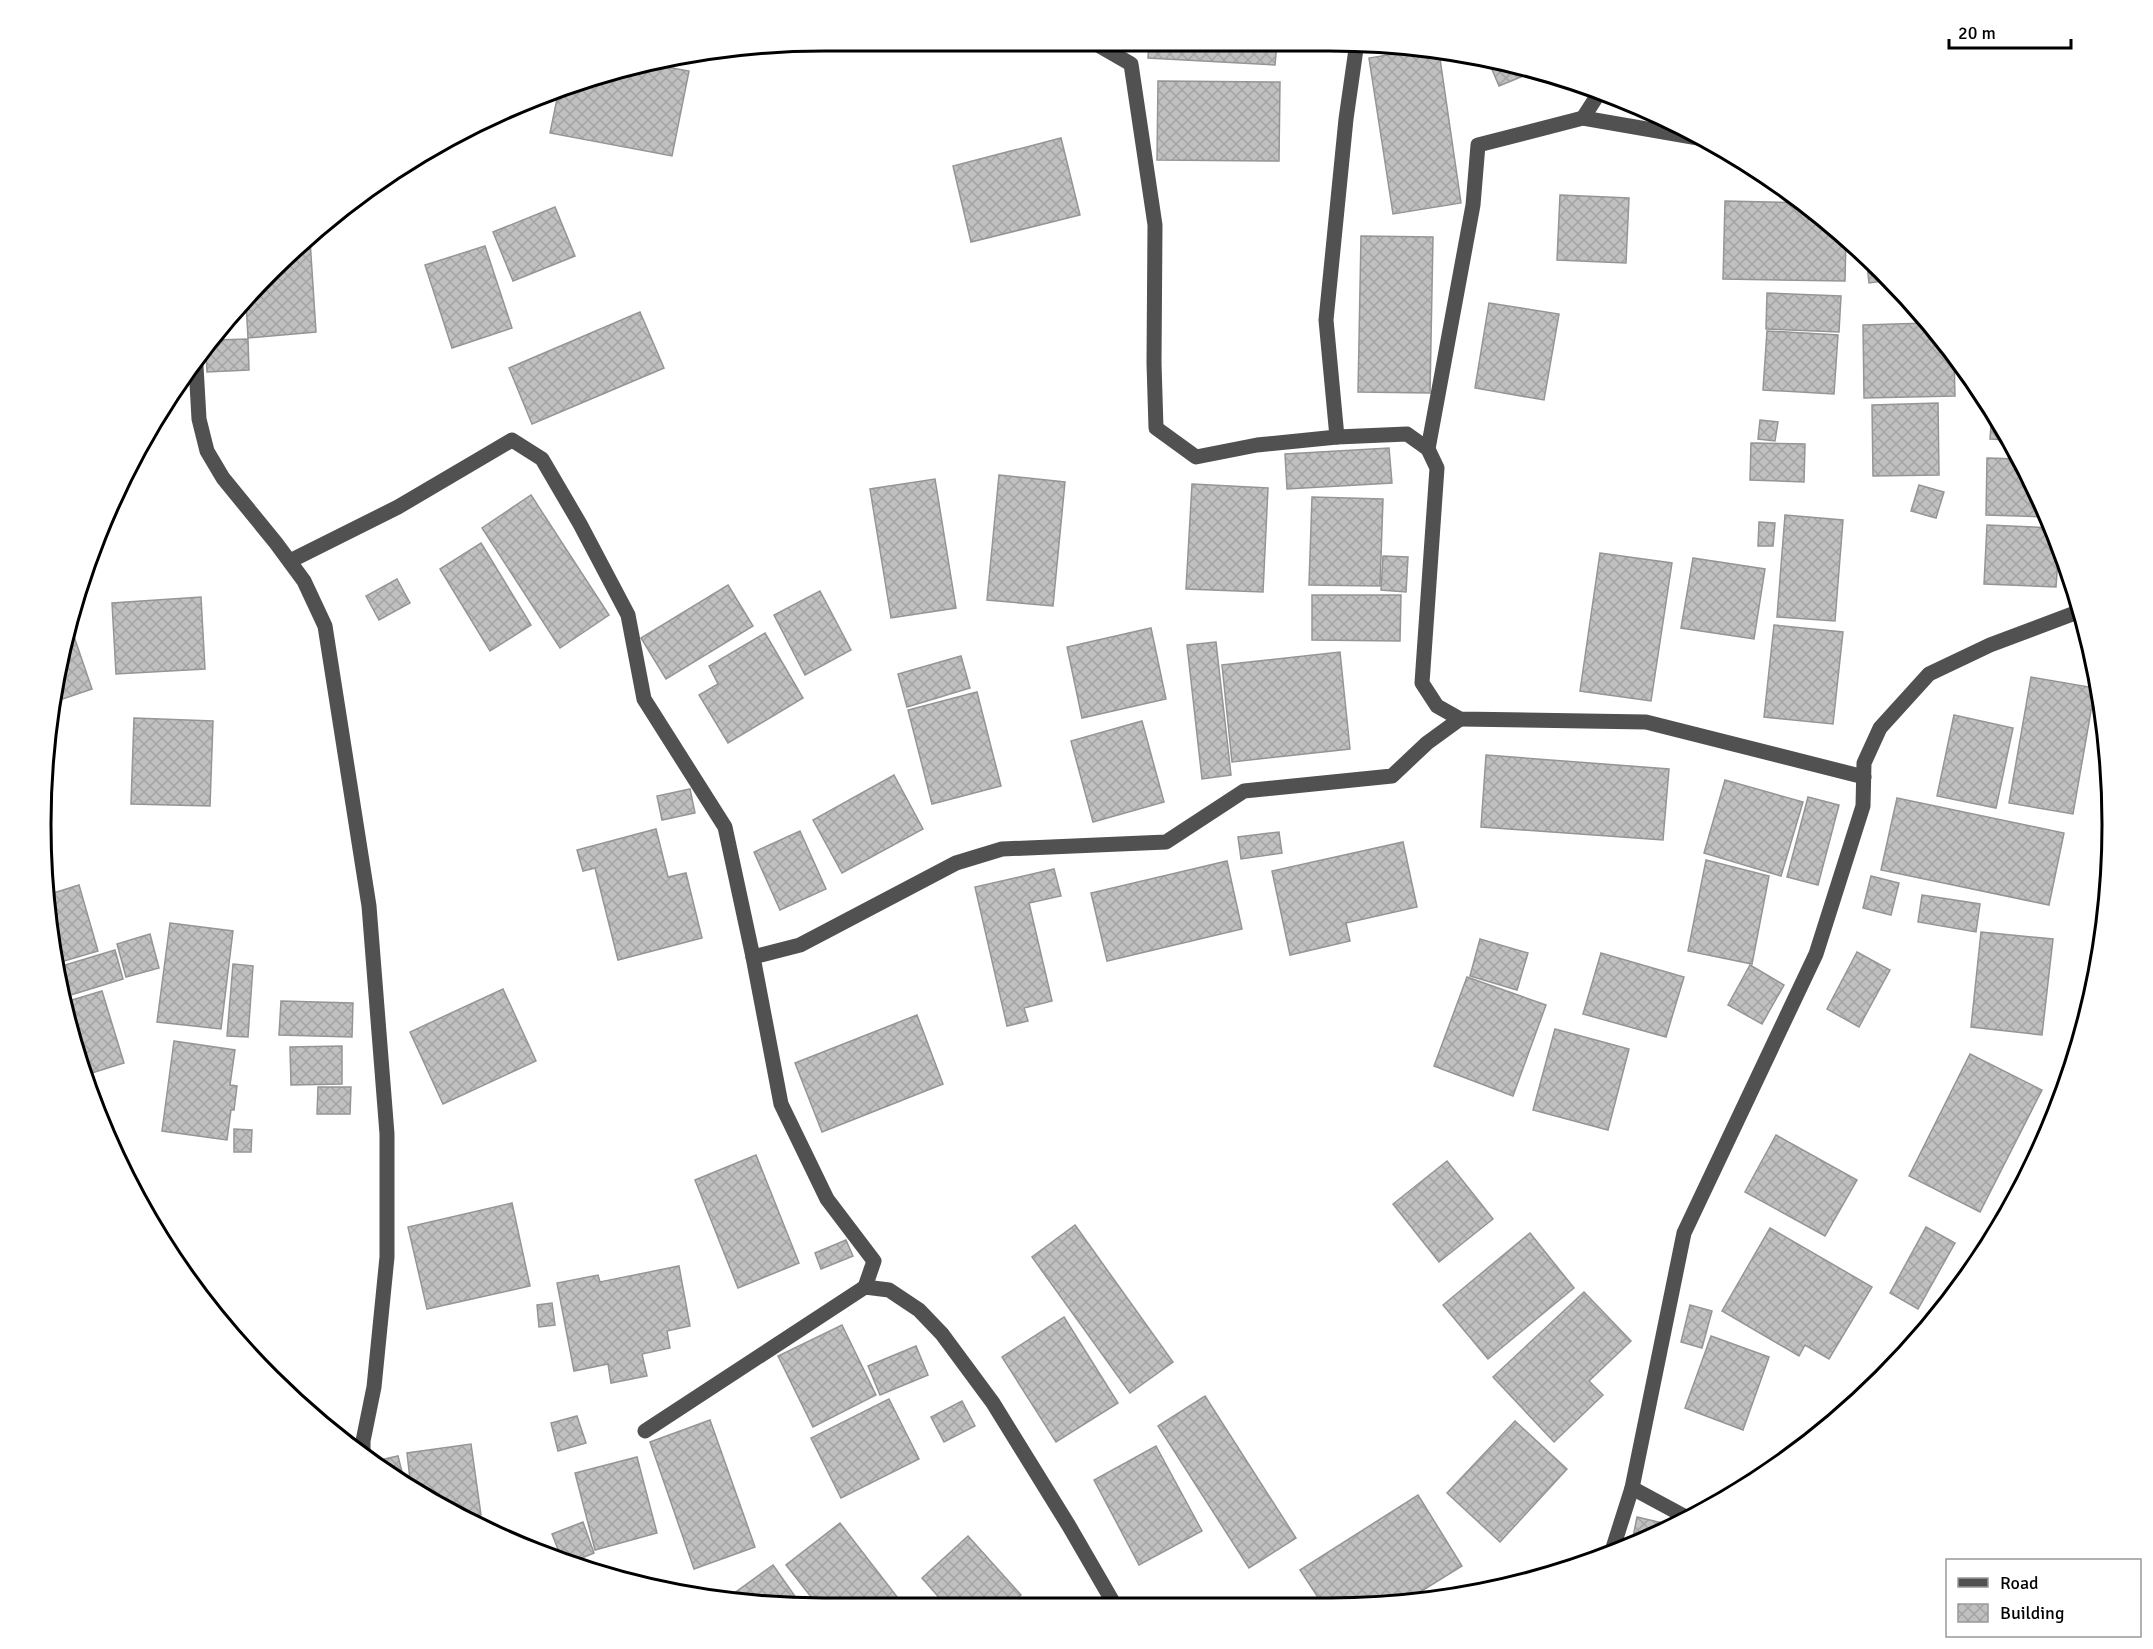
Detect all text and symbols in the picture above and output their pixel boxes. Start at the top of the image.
scale bar [1949,12,2070,50]
text: 20 m [1958,22,1996,44]
legend [1946,1559,2141,1637]
text: Road [2000,1572,2039,1594]
text: Building [2000,1602,2064,1624]

